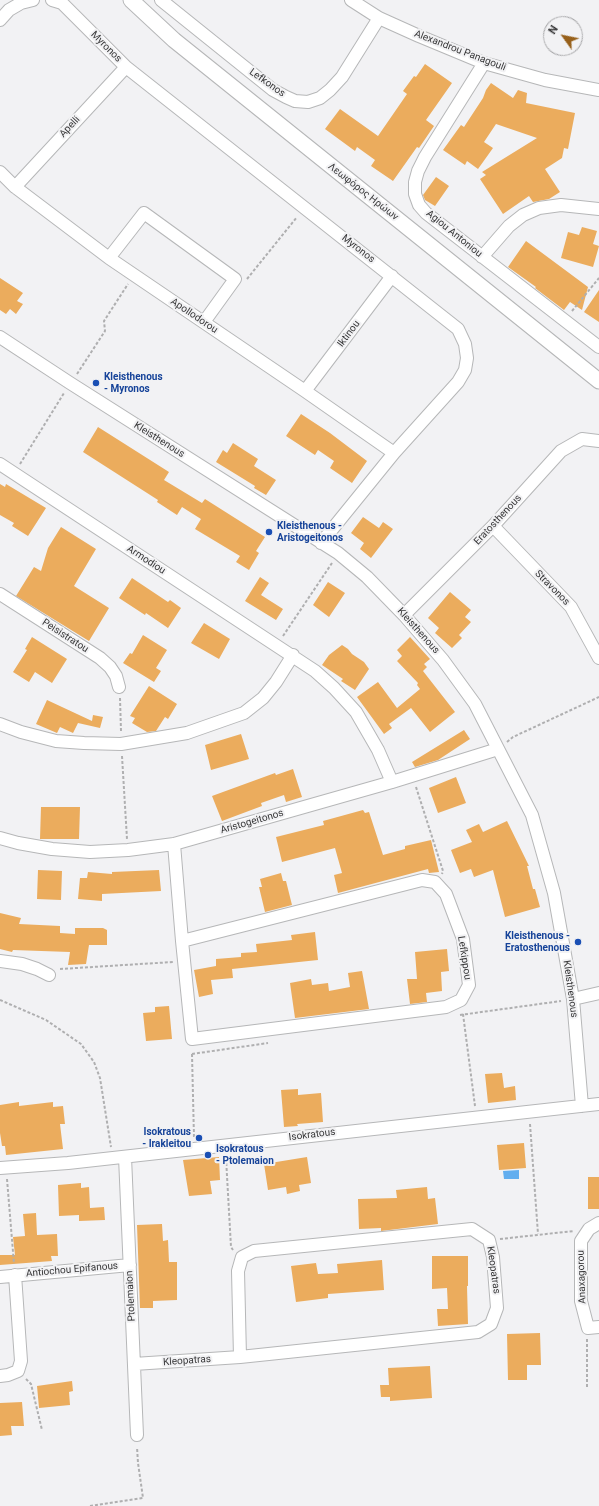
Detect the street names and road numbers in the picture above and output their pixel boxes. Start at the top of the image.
street label: Alexandrou Panagouli [412,28,508,74]
street label: Myronos [88,29,124,65]
street label: Lefkonos [247,66,287,100]
street label: Apelli [57,114,83,140]
street label: Λεωφόρος Ηρώων [325,161,401,223]
street label: Agiou Antoniou [424,208,484,260]
street label: Myronos [339,232,377,266]
street label: Apollodorou [168,296,220,336]
street label: Iktinou [335,318,363,350]
street label: Kleisthenous [131,420,187,460]
street label: Eratosthenous [472,492,524,548]
street label: Armodiou [124,543,168,577]
street label: Stravonos [532,568,572,608]
street label: Kleisthenous [394,606,442,656]
street label: Peisistratou [39,617,91,655]
street label: Aristogeitonos [219,807,285,837]
street label: Lefkippou [455,935,473,981]
street label: Kleisthenous [560,960,580,1018]
street label: Isokratous [288,1126,336,1144]
street label: Kleopatras [484,1245,502,1295]
street label: Anaxagorou [575,1250,589,1304]
street label: Antiochou Epifanous [25,1260,119,1280]
street label: Ptolemaion [124,1270,138,1322]
street label: Kleopatras [163,1353,211,1369]

